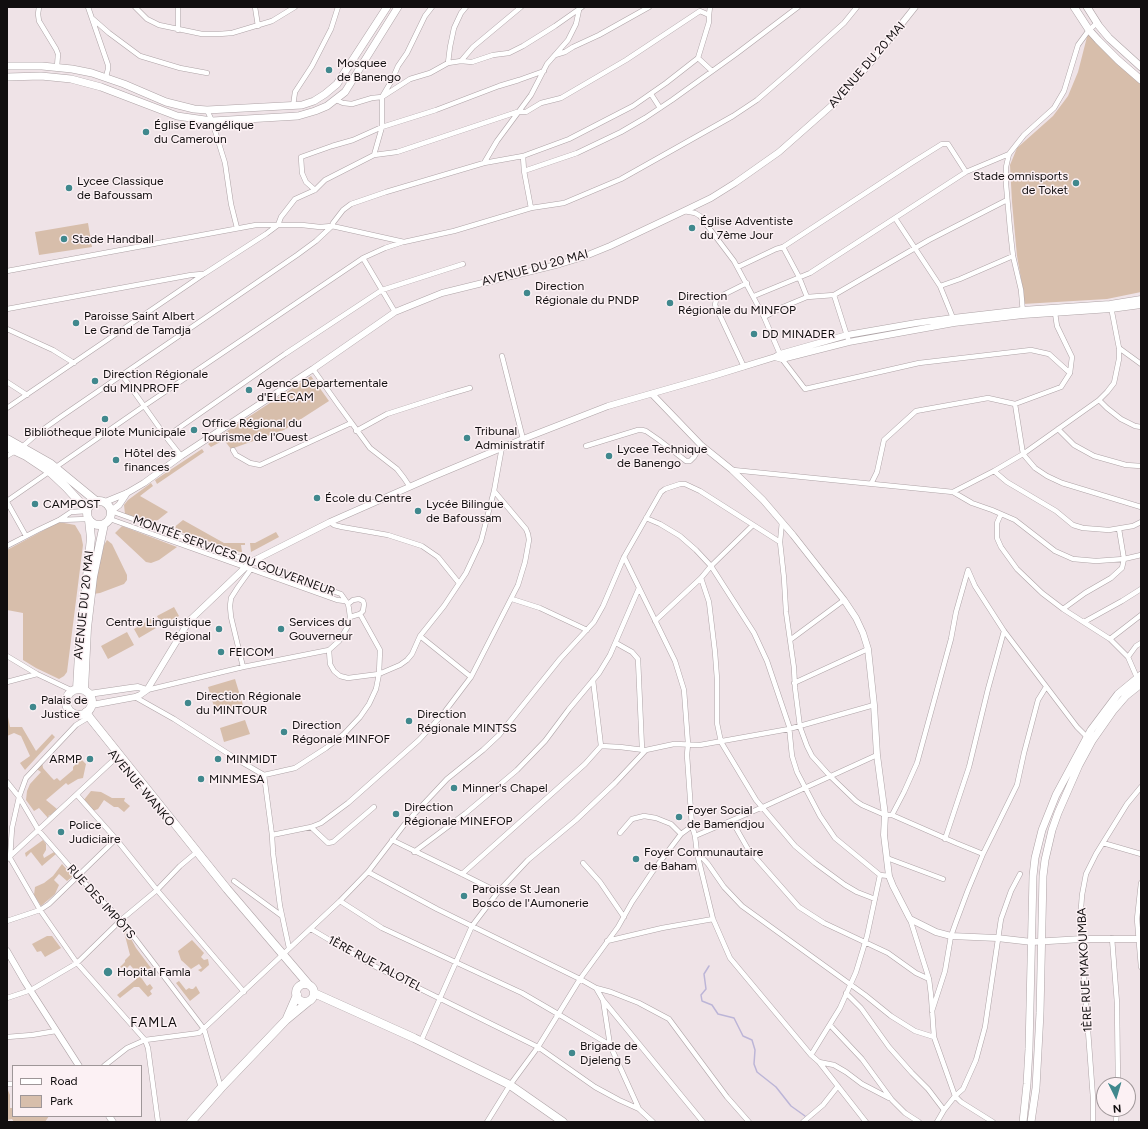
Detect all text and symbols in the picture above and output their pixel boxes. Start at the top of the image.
street label: AVENUE DU 20 MAI [826,19,908,111]
place label: Mosquee de Banengo [337,56,401,84]
marker: Mosquee de Banengo [324,65,334,75]
place label: Église Evangélique du Cameroun [154,118,254,146]
marker: Église Evangélique du Cameroun [141,127,151,137]
place label: Stade omnisports de Toket [973,169,1068,197]
place label: Lycee Classique de Bafoussam [77,174,163,202]
marker: Stade omnisports de Toket [1071,178,1081,188]
marker: Lycee Classique de Bafoussam [64,183,74,193]
place label: Église Adventiste du 7ème Jour [700,214,793,242]
marker: Église Adventiste du 7ème Jour [687,223,697,233]
place label: Stade Handball [72,232,154,246]
marker: Stade Handball [59,234,69,244]
street label: AVENUE DU 20 MAI [480,247,590,289]
place label: Direction Régionale du PNDP [535,279,639,307]
marker: Direction Régionale du PNDP [522,288,532,298]
place label: Direction Régionale du MINFOP [678,289,796,317]
marker: Direction Régionale du MINFOP [665,298,675,308]
place label: Paroisse Saint Albert Le Grand de Tamdja [84,309,195,337]
marker: Paroisse Saint Albert Le Grand de Tamdja [71,318,81,328]
place label: DD MINADER [762,327,835,341]
marker: DD MINADER [749,329,759,339]
place label: Direction Régionale du MINPROFF [103,367,208,395]
marker: Direction Régionale du MINPROFF [90,376,100,386]
place label: Agence Departementale d'ELECAM [257,376,388,404]
marker: Agence Departementale d'ELECAM [244,385,254,395]
marker: Bibliotheque Pilote Municipale [100,414,110,424]
place label: Office Régional du Tourisme de l'Ouest [202,416,308,444]
place label: Tribunal Administratif [475,424,545,452]
place label: Bibliotheque Pilote Municipale [24,425,186,439]
marker: Office Régional du Tourisme de l'Ouest [189,425,199,435]
marker: Tribunal Administratif [462,433,472,443]
place label: Lycee Technique de Banengo [617,442,707,470]
place label: Hôtel des finances [124,446,176,474]
marker: Lycee Technique de Banengo [604,451,614,461]
marker: Hôtel des finances [111,455,121,465]
place label: École du Centre [325,491,411,505]
marker: École du Centre [312,493,322,503]
place label: CAMPOST [43,497,100,511]
place label: Lycée Bilingue de Bafoussam [426,497,503,525]
marker: CAMPOST [30,499,40,509]
marker: Lycée Bilingue de Bafoussam [413,506,423,516]
street label: MONTÉE SERVICES DU GOUVERNEUR [131,513,337,599]
street label: AVENUE DU 20 MAI [71,550,97,660]
place label: Centre Linguistique Régional [106,615,211,643]
place label: Services du Gouverneur [289,615,352,643]
marker: Centre Linguistique Régional [214,624,224,634]
marker: Services du Gouverneur [276,624,286,634]
place label: FEICOM [229,645,274,659]
marker: FEICOM [216,647,226,657]
place label: Direction Régionale du MINTOUR [196,689,301,717]
place label: Palais de Justice [41,693,88,721]
marker: Direction Régionale du MINTOUR [183,698,193,708]
marker: Palais de Justice [28,702,38,712]
place label: Direction Régionale MINTSS [417,707,517,735]
marker: Direction Régionale MINTSS [404,716,414,726]
place label: Direction Régonale MINFOF [292,718,390,746]
marker: Direction Régonale MINFOF [279,727,289,737]
street label: AVENUE WANKO [105,747,177,829]
place label: ARMP [49,752,82,766]
place label: MINMIDT [226,752,277,766]
marker: ARMP [85,754,95,764]
marker: MINMIDT [213,754,223,764]
place label: MINMESA [209,772,264,786]
marker: MINMESA [196,774,206,784]
place label: Minner's Chapel [462,781,548,795]
marker: Minner's Chapel [449,783,459,793]
place label: Direction Régionale MINEFOP [404,800,512,828]
place label: Foyer Social de Bamendjou [687,803,764,831]
marker: Direction Régionale MINEFOP [391,809,401,819]
marker: Foyer Social de Bamendjou [674,812,684,822]
place label: Police Judiciaire [69,818,120,846]
marker: Police Judiciaire [56,827,66,837]
place label: Foyer Communautaire de Baham [644,845,763,873]
marker: Foyer Communautaire de Baham [631,854,641,864]
street label: RUE DES IMPÔTS [64,862,138,942]
place label: Paroisse St Jean Bosco de l'Aumonerie [472,882,589,910]
marker: Paroisse St Jean Bosco de l'Aumonerie [459,891,469,901]
street label: 1ÈRE RUE MAKOUMBA [1075,907,1095,1033]
street label: 1ÈRE RUE TALOTEL [325,933,425,995]
place label: Hopital Famla [117,965,191,979]
marker: Hopital Famla [102,966,114,978]
district label: FAMLA [130,1015,178,1031]
place label: Brigade de Djeleng 5 [580,1039,637,1067]
marker: Brigade de Djeleng 5 [567,1048,577,1058]
legend [12,1065,142,1117]
text: Road [50,1074,78,1088]
north arrow [1096,1077,1136,1117]
text: Park [50,1094,73,1108]
text: N [1112,1102,1122,1115]

